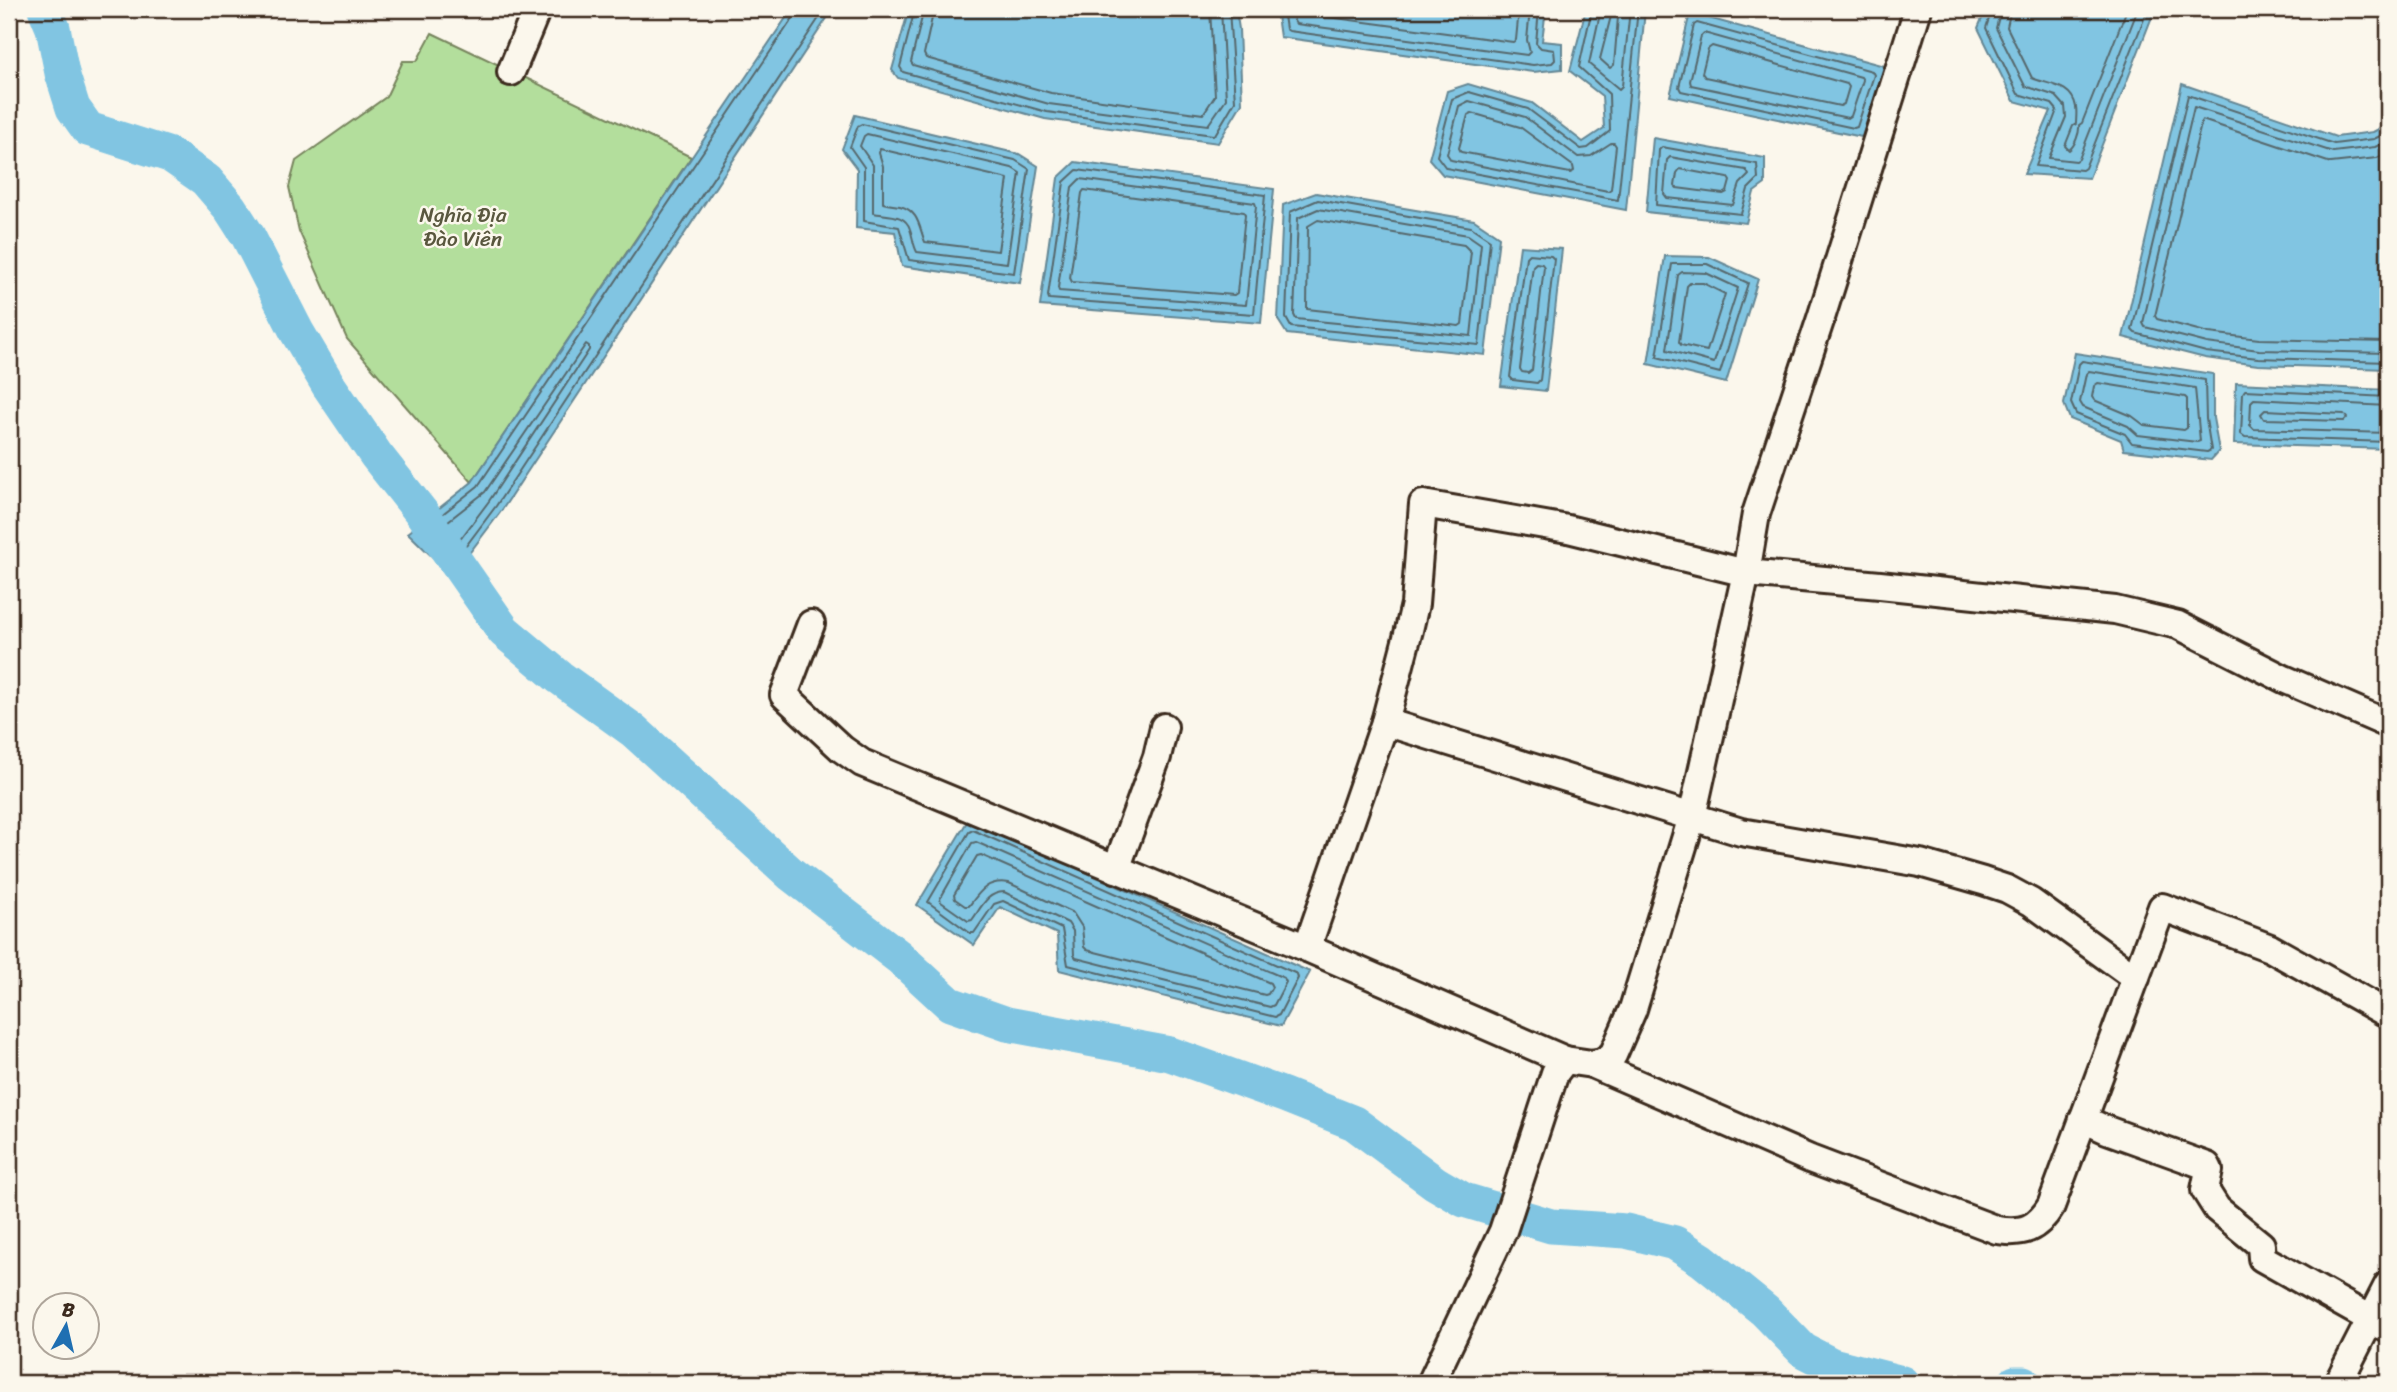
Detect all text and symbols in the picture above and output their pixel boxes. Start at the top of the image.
park label: Nghĩa Địa Đào Viên [420,196,507,258]
north arrow [32,1290,102,1360]
text: B [60,1292,77,1327]

